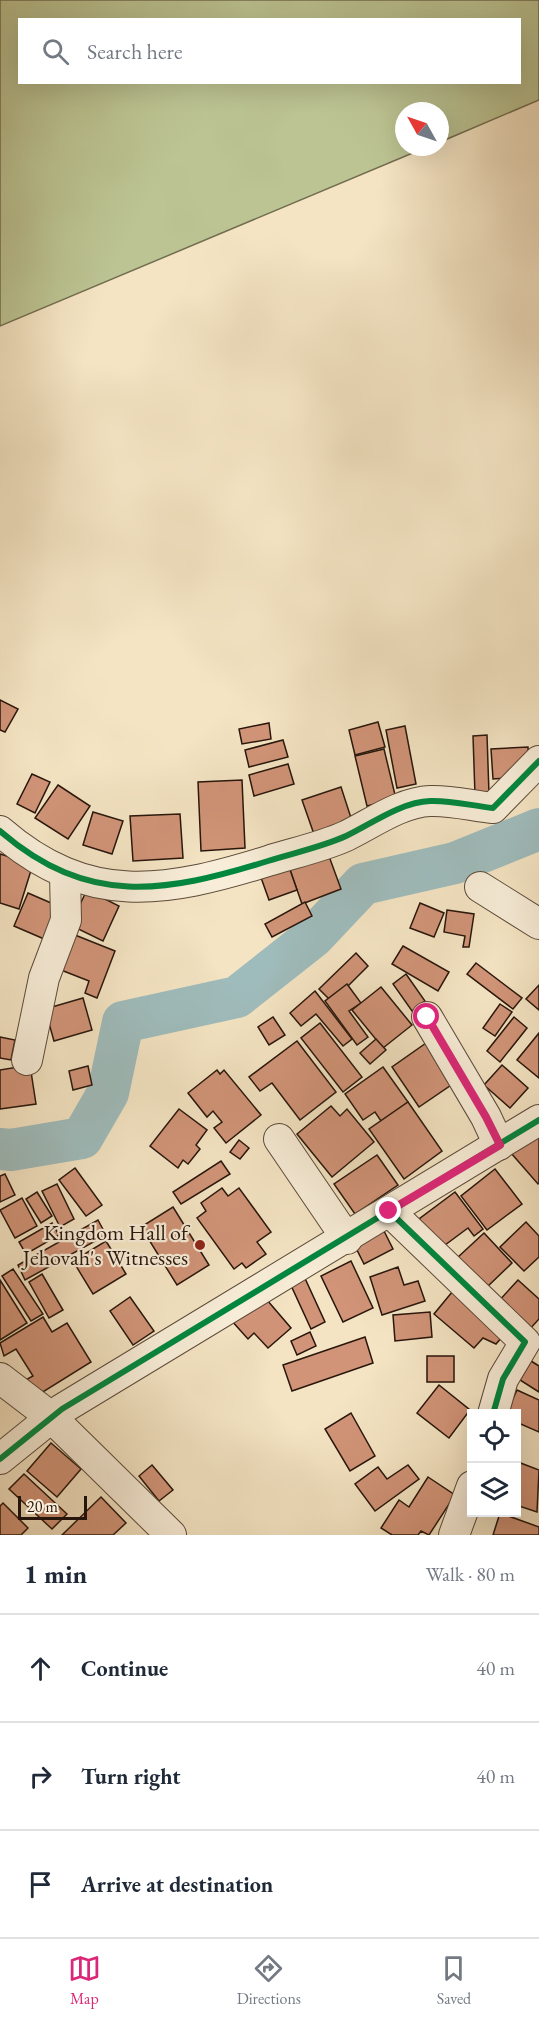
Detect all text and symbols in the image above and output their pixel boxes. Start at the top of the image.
search box [18,18,521,84]
icon: search [39,35,72,68]
text: Search here [87,37,182,66]
north arrow [395,102,449,156]
route start [413,1003,439,1029]
route end [375,1197,401,1223]
place label: Kingdom Hall of Jehovah's Witnesses [21,1218,191,1272]
marker: Kingdom Hall of Jehovah's Witnesses [193,1238,207,1252]
map controls [467,1409,521,1517]
button: locate [467,1409,521,1463]
button: layers [467,1463,521,1517]
scale bar [18,1493,87,1520]
text: 20 m [27,1496,58,1517]
text: 1 min [24,1557,87,1591]
text: Walk · 80 m [426,1561,515,1587]
icon: ahead [24,1652,57,1685]
text: Continue [81,1654,168,1683]
text: 40 m [476,1655,515,1681]
icon: right [24,1760,57,1793]
text: Turn right [81,1762,180,1791]
text: 40 m [476,1763,515,1789]
icon: arrive [24,1868,57,1901]
text: Arrive at destination [81,1870,273,1899]
tab: Map [68,1952,101,2009]
tab: Directions [237,1952,301,2009]
tab: Saved [437,1952,471,2009]

